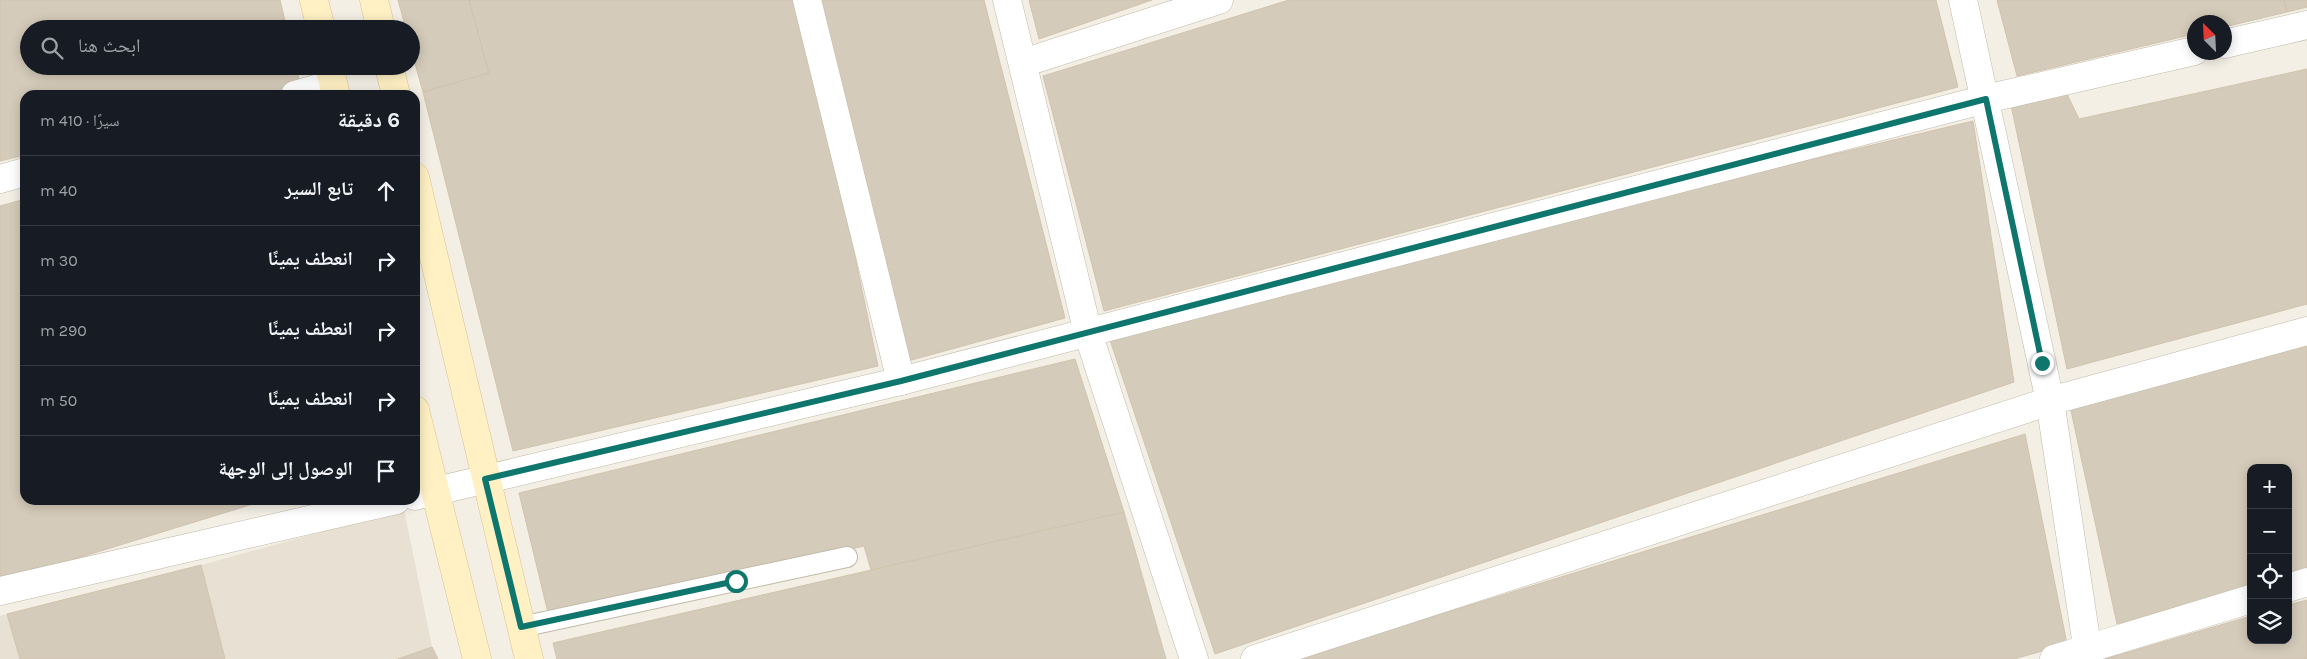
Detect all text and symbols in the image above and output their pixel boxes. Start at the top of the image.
north arrow [2187,15,2232,60]
search box [20,20,420,75]
icon: search [38,34,66,62]
text: ابحث هنا [78,35,140,57]
text: 6 دقيقة [338,108,400,132]
text: سيرًا · 410 m [40,111,120,130]
icon: ahead [372,177,400,205]
text: تابع السير [285,178,353,200]
text: 40 m [40,181,77,200]
icon: right [372,247,400,275]
text: انعطف يمينًا [268,248,353,270]
text: 30 m [40,251,78,270]
icon: right [372,317,400,345]
text: انعطف يمينًا [268,318,353,340]
text: 290 m [40,321,87,340]
route end [2031,352,2054,375]
icon: right [372,387,400,415]
text: انعطف يمينًا [268,388,353,410]
text: 50 m [40,391,77,410]
icon: arrive [372,457,400,485]
text: الوصول إلى الوجهة [218,458,353,480]
map controls [2247,464,2292,644]
button: + [2247,464,2292,509]
button: − [2247,509,2292,554]
button: locate [2247,554,2292,599]
route start [725,570,748,593]
button: layers [2247,599,2292,644]

